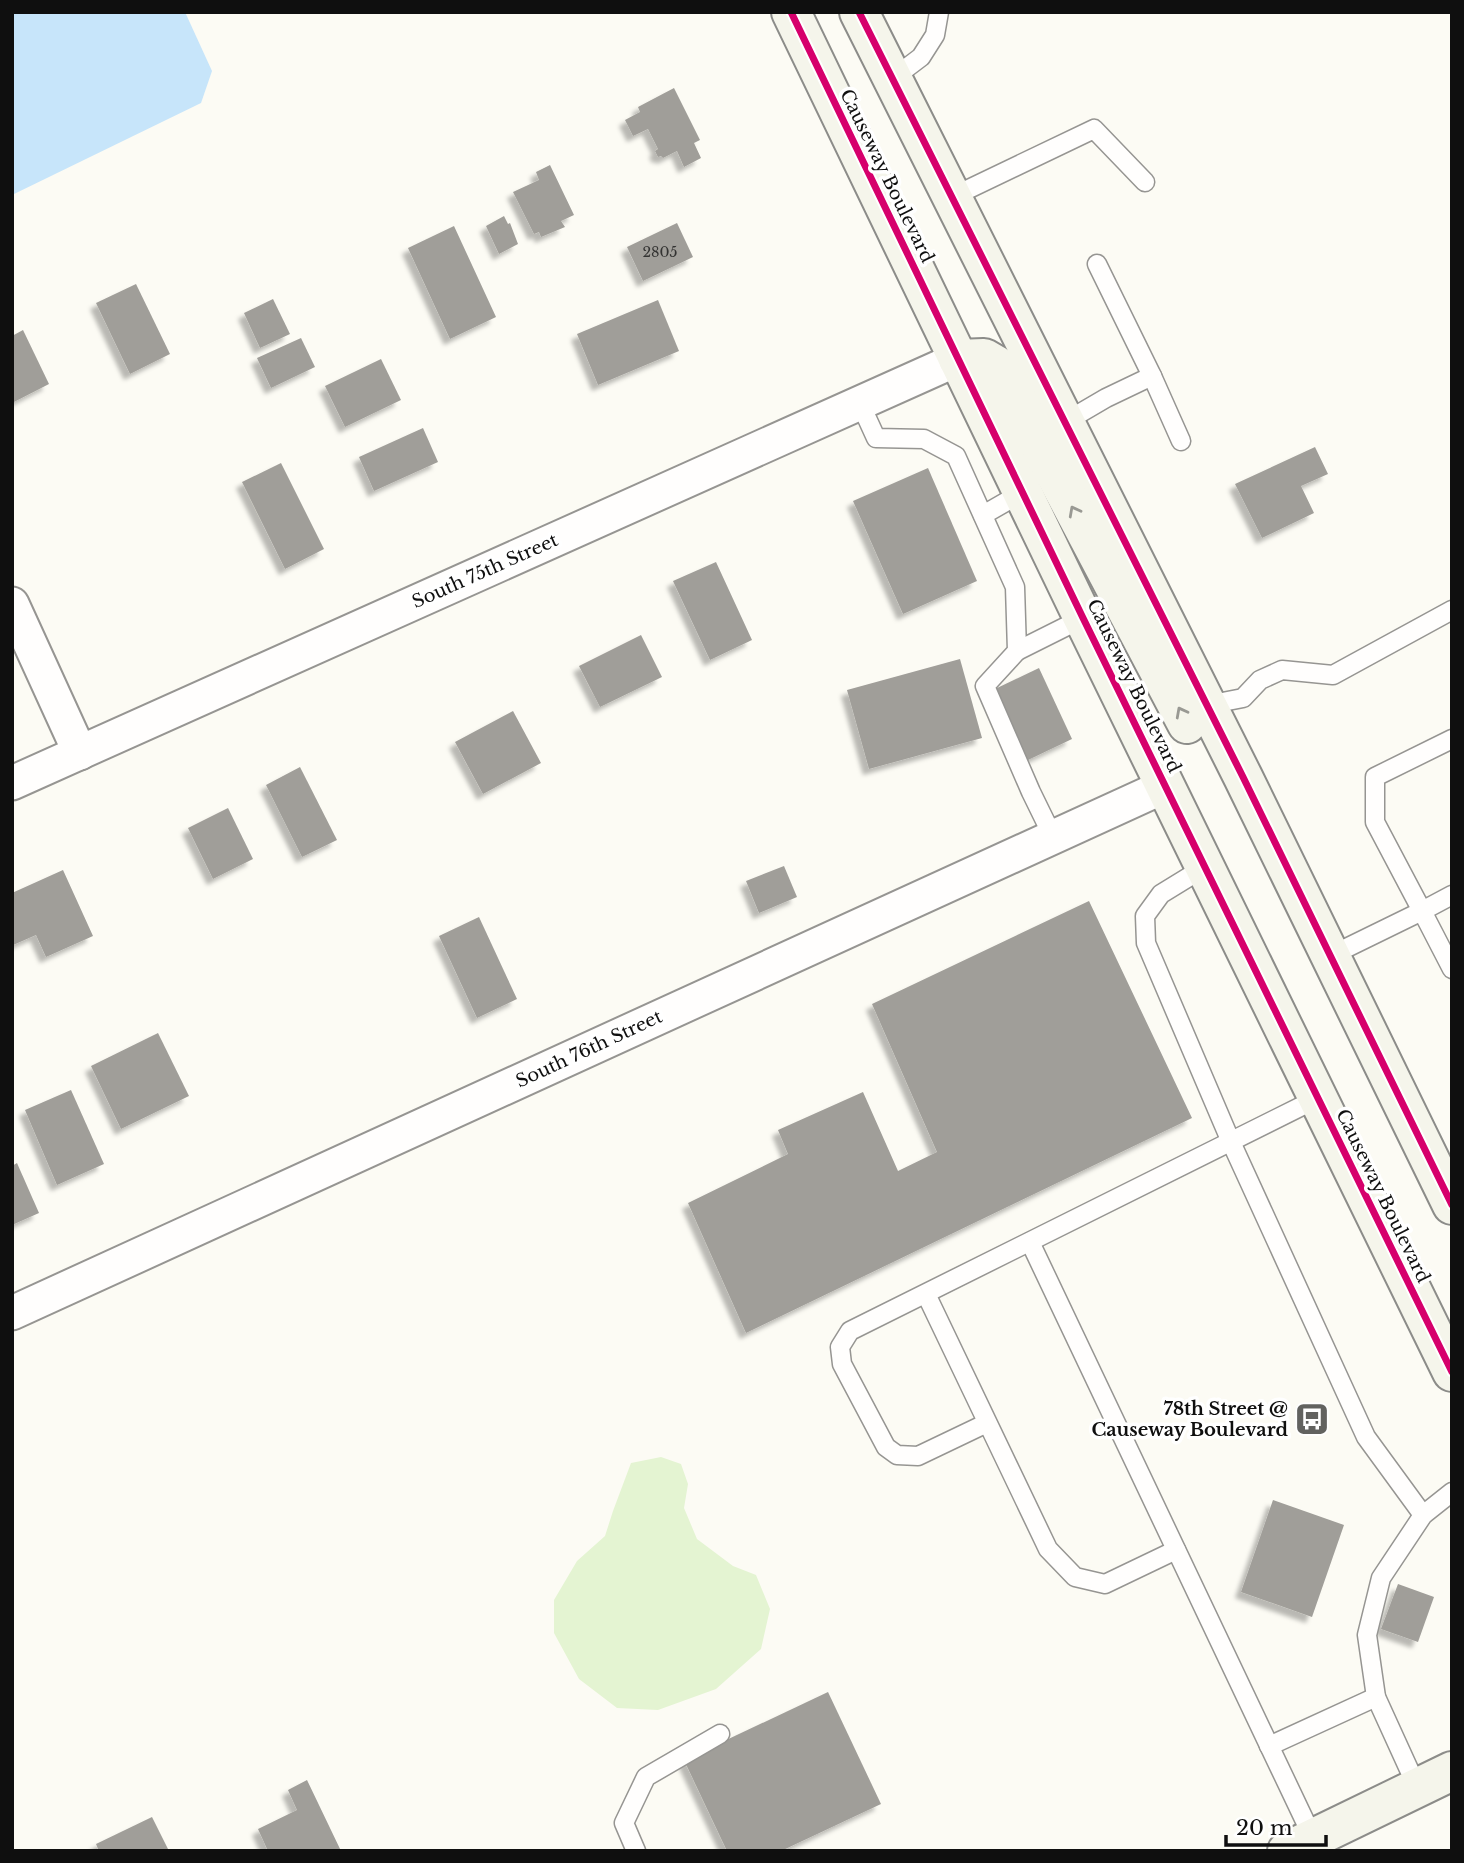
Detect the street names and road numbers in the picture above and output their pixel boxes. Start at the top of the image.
street label: Causeway Boulevard [835,86,939,266]
street label: South 75th Street [409,529,561,613]
street label: Causeway Boulevard [1082,596,1186,776]
street label: South 76th Street [512,1005,666,1093]
street label: Causeway Boulevard [1331,1106,1435,1286]

